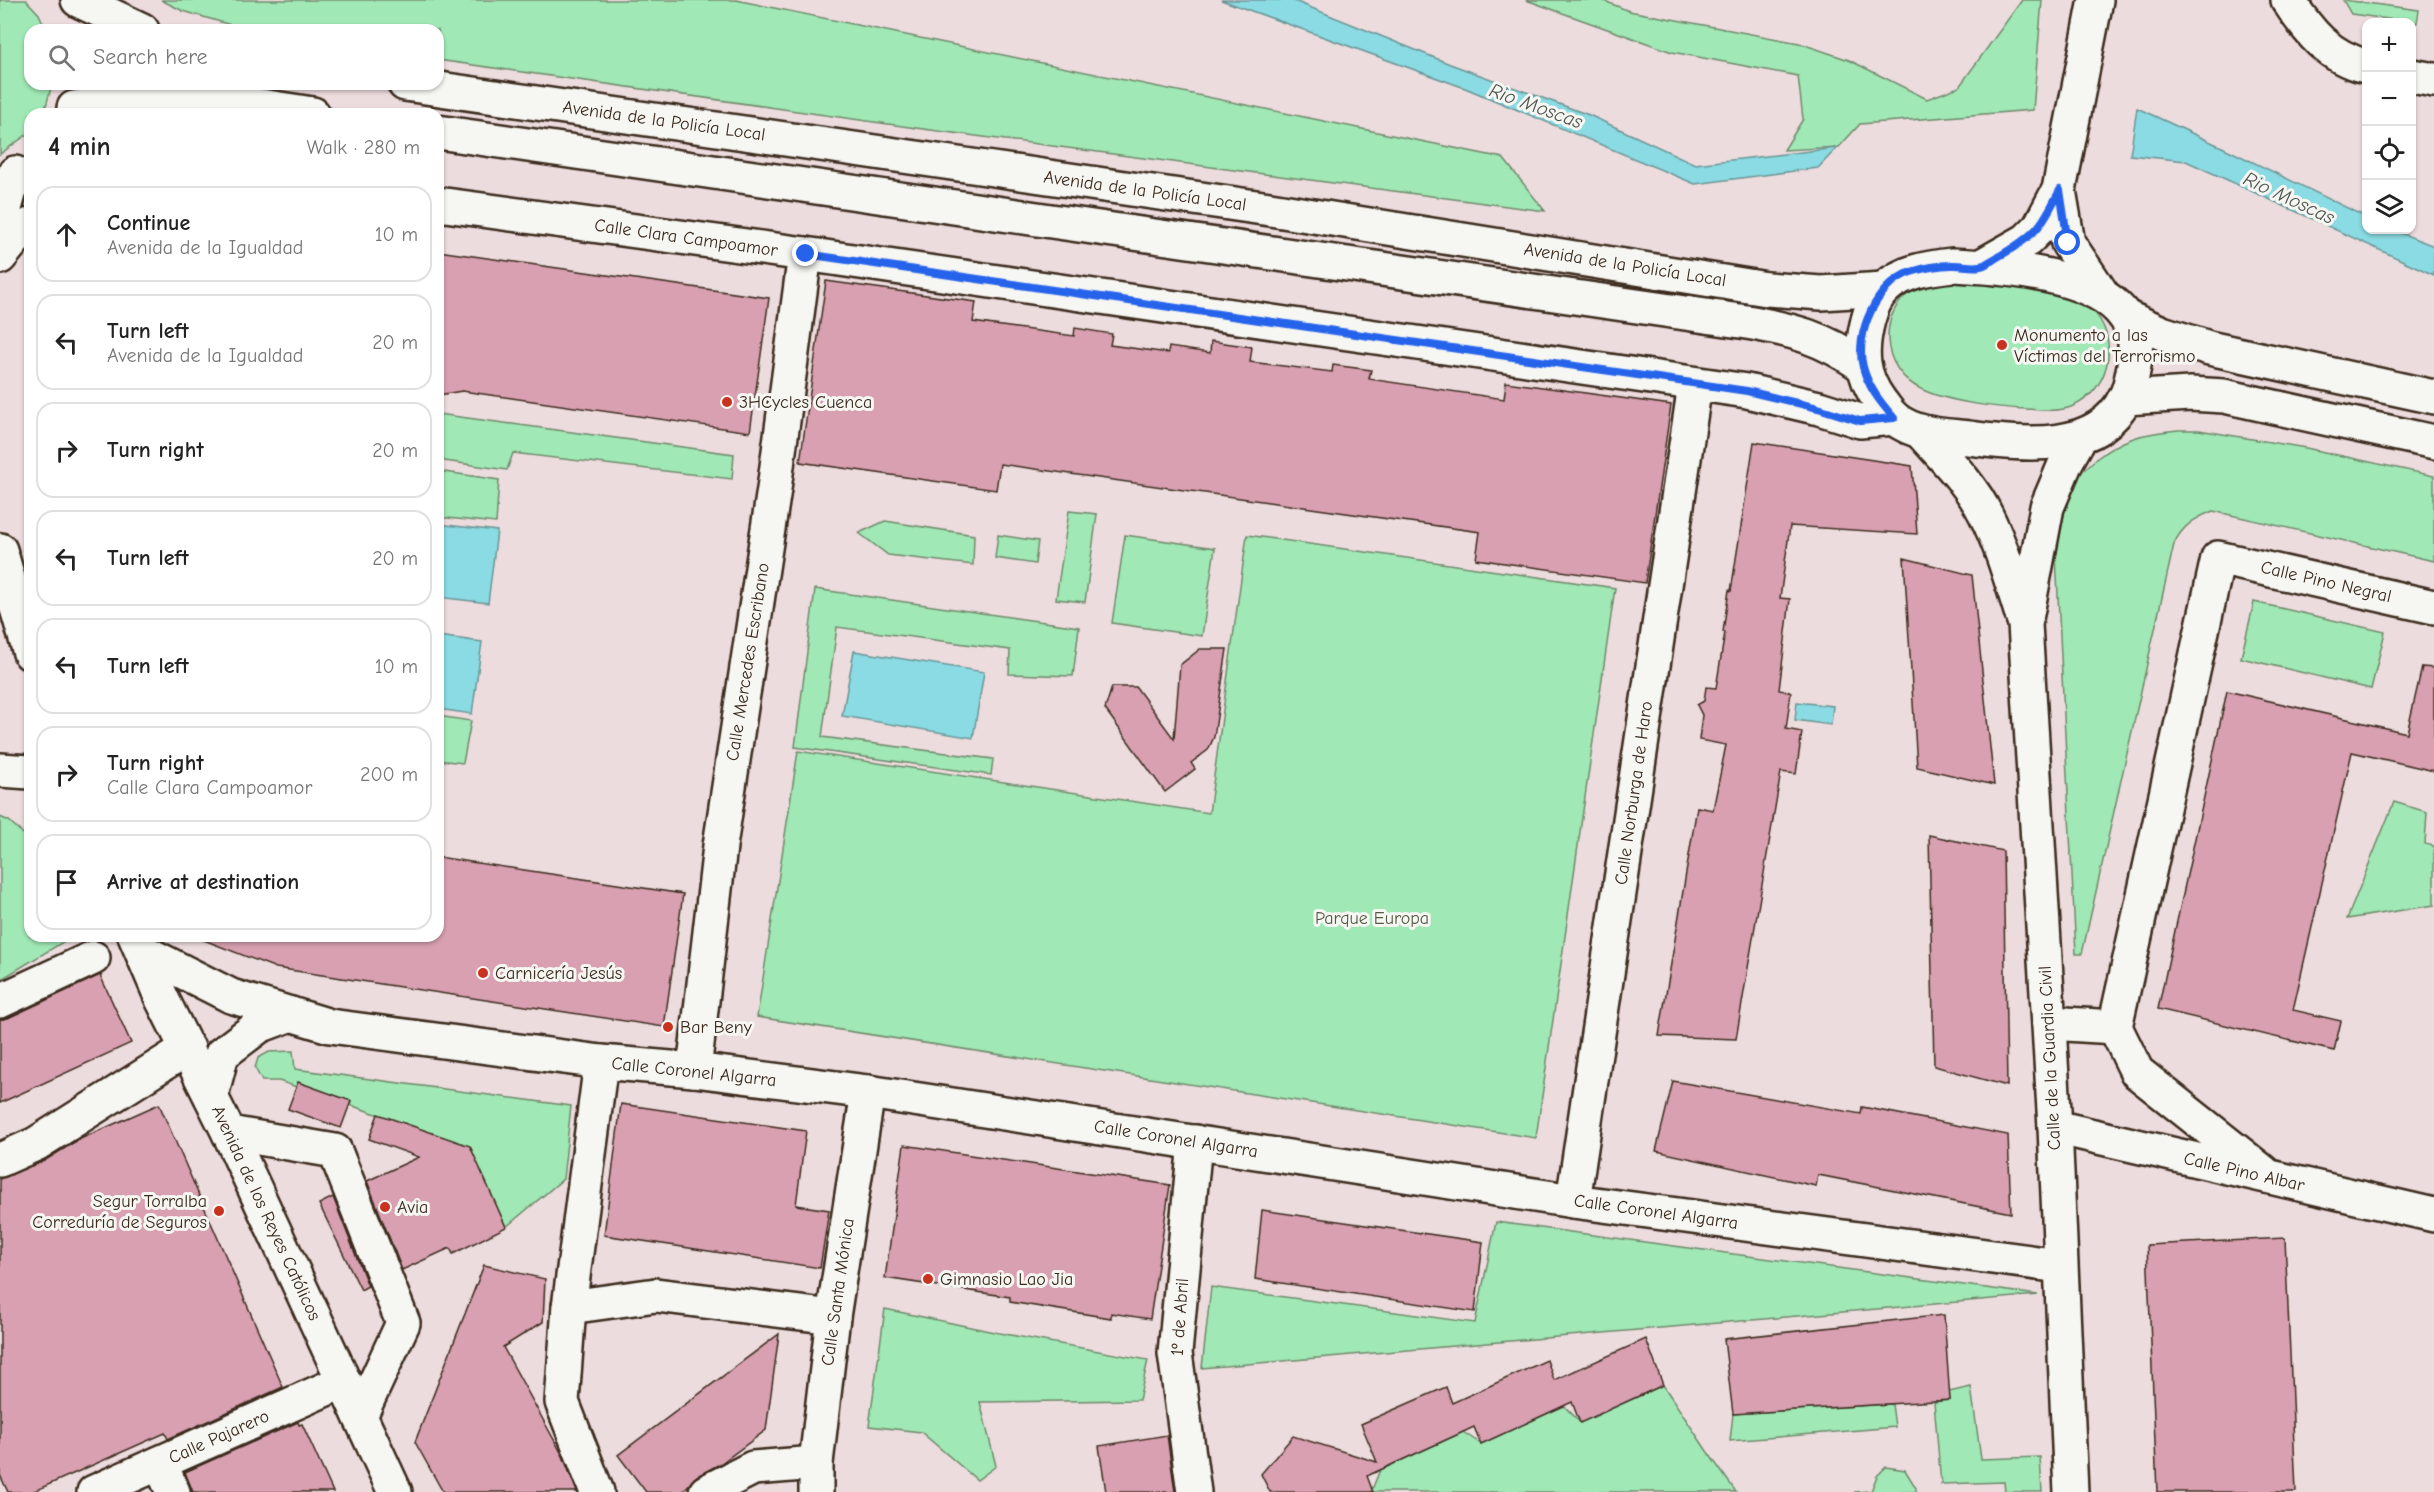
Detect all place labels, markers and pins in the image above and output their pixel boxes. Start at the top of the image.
place label: Monumento a las Víctimas del Terrorismo [2014,325,2195,367]
marker: Monumento a las Víctimas del Terrorismo [1995,338,2009,352]
place label: 3HCycles Cuenca [739,392,872,413]
marker: 3HCycles Cuenca [720,395,734,409]
place label: Carnicería Jesús [495,963,622,984]
marker: Carnicería Jesús [476,966,490,980]
place label: Bar Beny [680,1017,753,1038]
marker: Bar Beny [661,1020,675,1034]
place label: Segur Torralba Correduría de Seguros [32,1191,207,1233]
place label: Avia [397,1197,428,1218]
marker: Avia [378,1200,392,1214]
marker: Segur Torralba Correduría de Seguros [212,1204,226,1218]
place label: Gimnasio Lao Jia [940,1269,1073,1290]
marker: Gimnasio Lao Jia [921,1272,935,1286]

